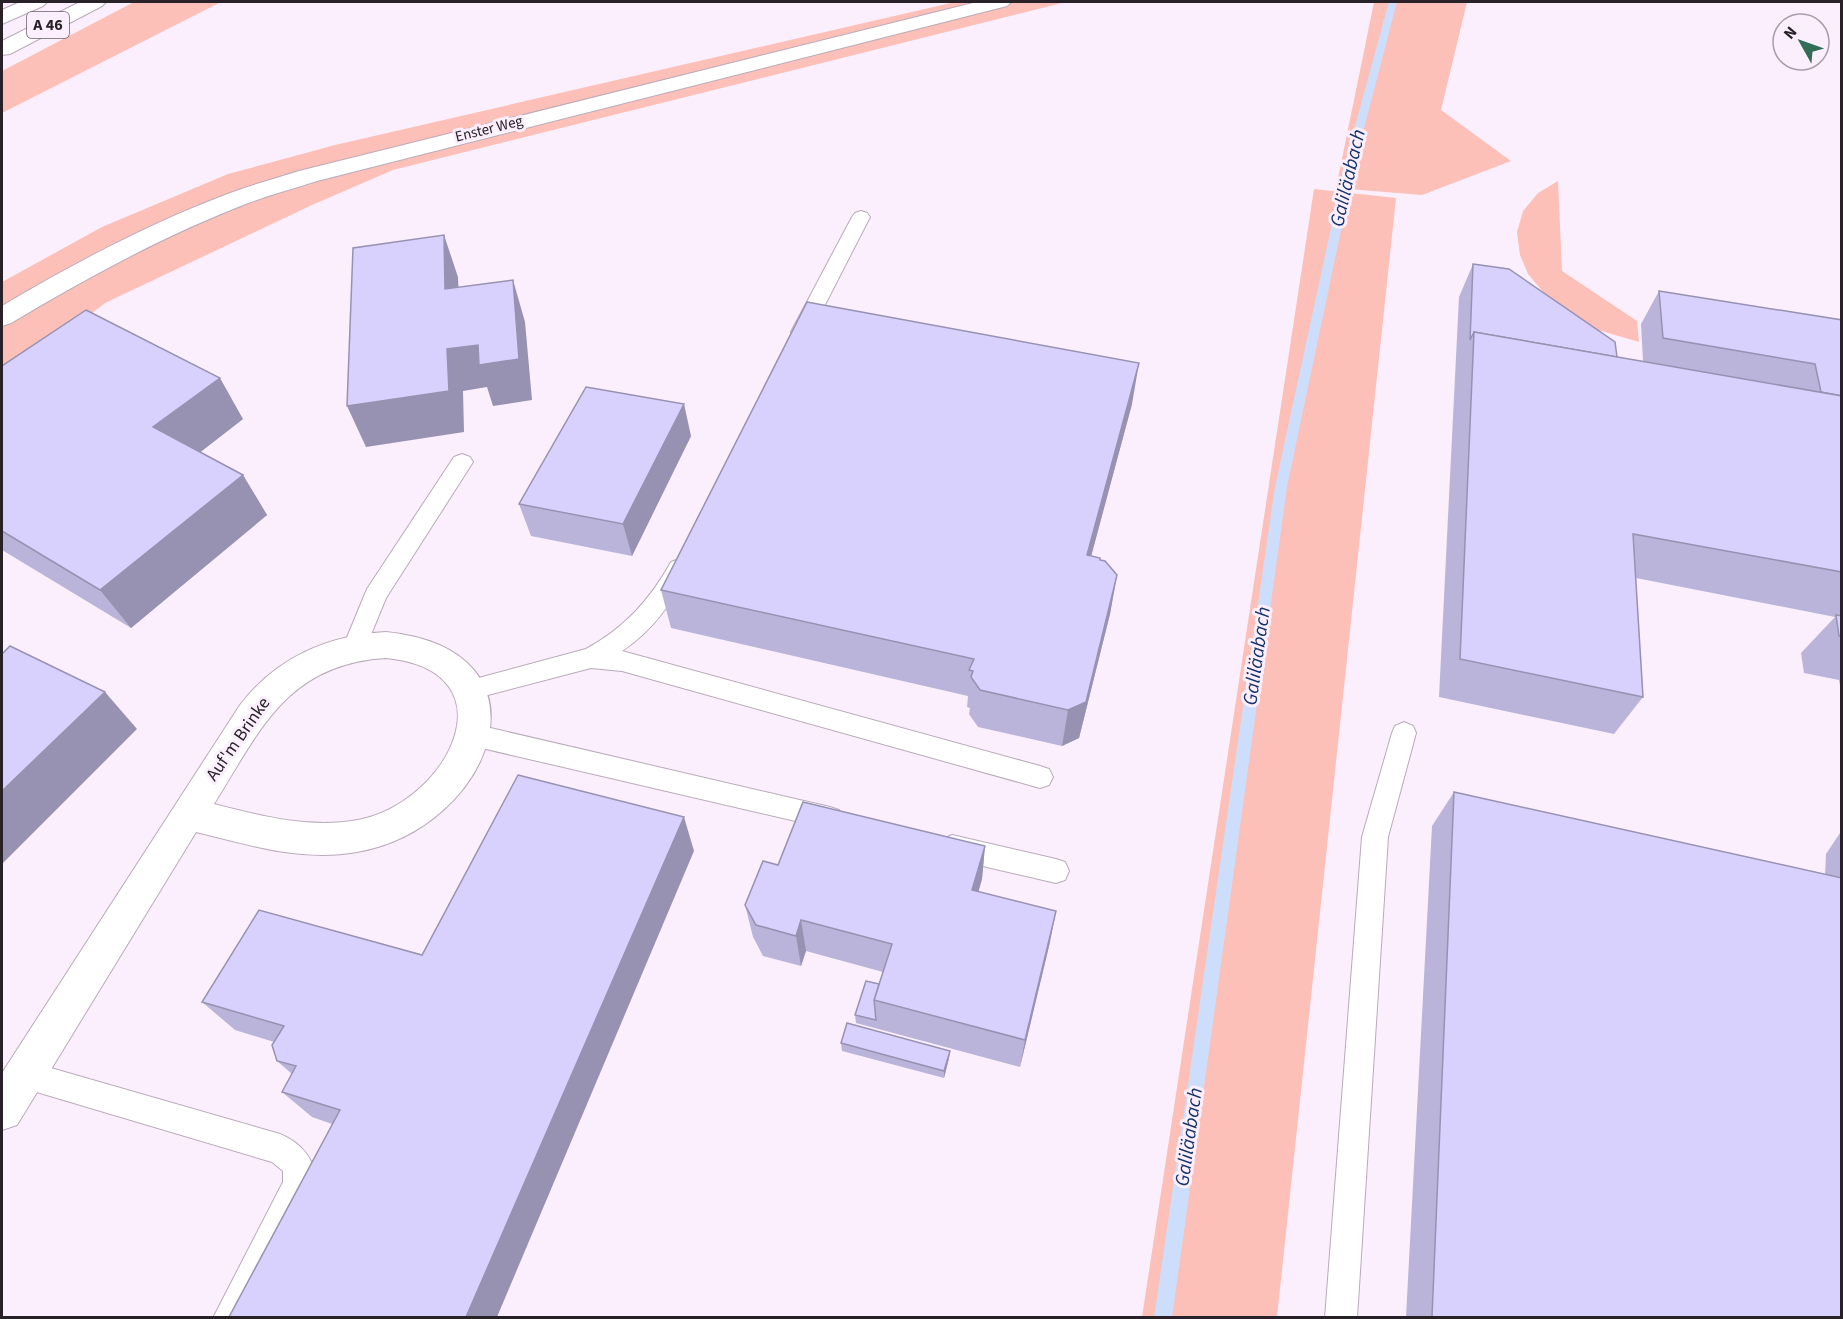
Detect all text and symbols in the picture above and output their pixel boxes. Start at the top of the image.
road number: A 46 [27,12,69,38]
north arrow [1771,12,1831,72]
text: N [1778,22,1802,44]
street label: Enster Weg [453,110,526,148]
water label: Galiläabach [1323,127,1373,229]
water label: Galiläabach [1236,605,1278,707]
street label: Auf'm Brinke [200,692,276,786]
water label: Galiläabach [1168,1086,1210,1188]

